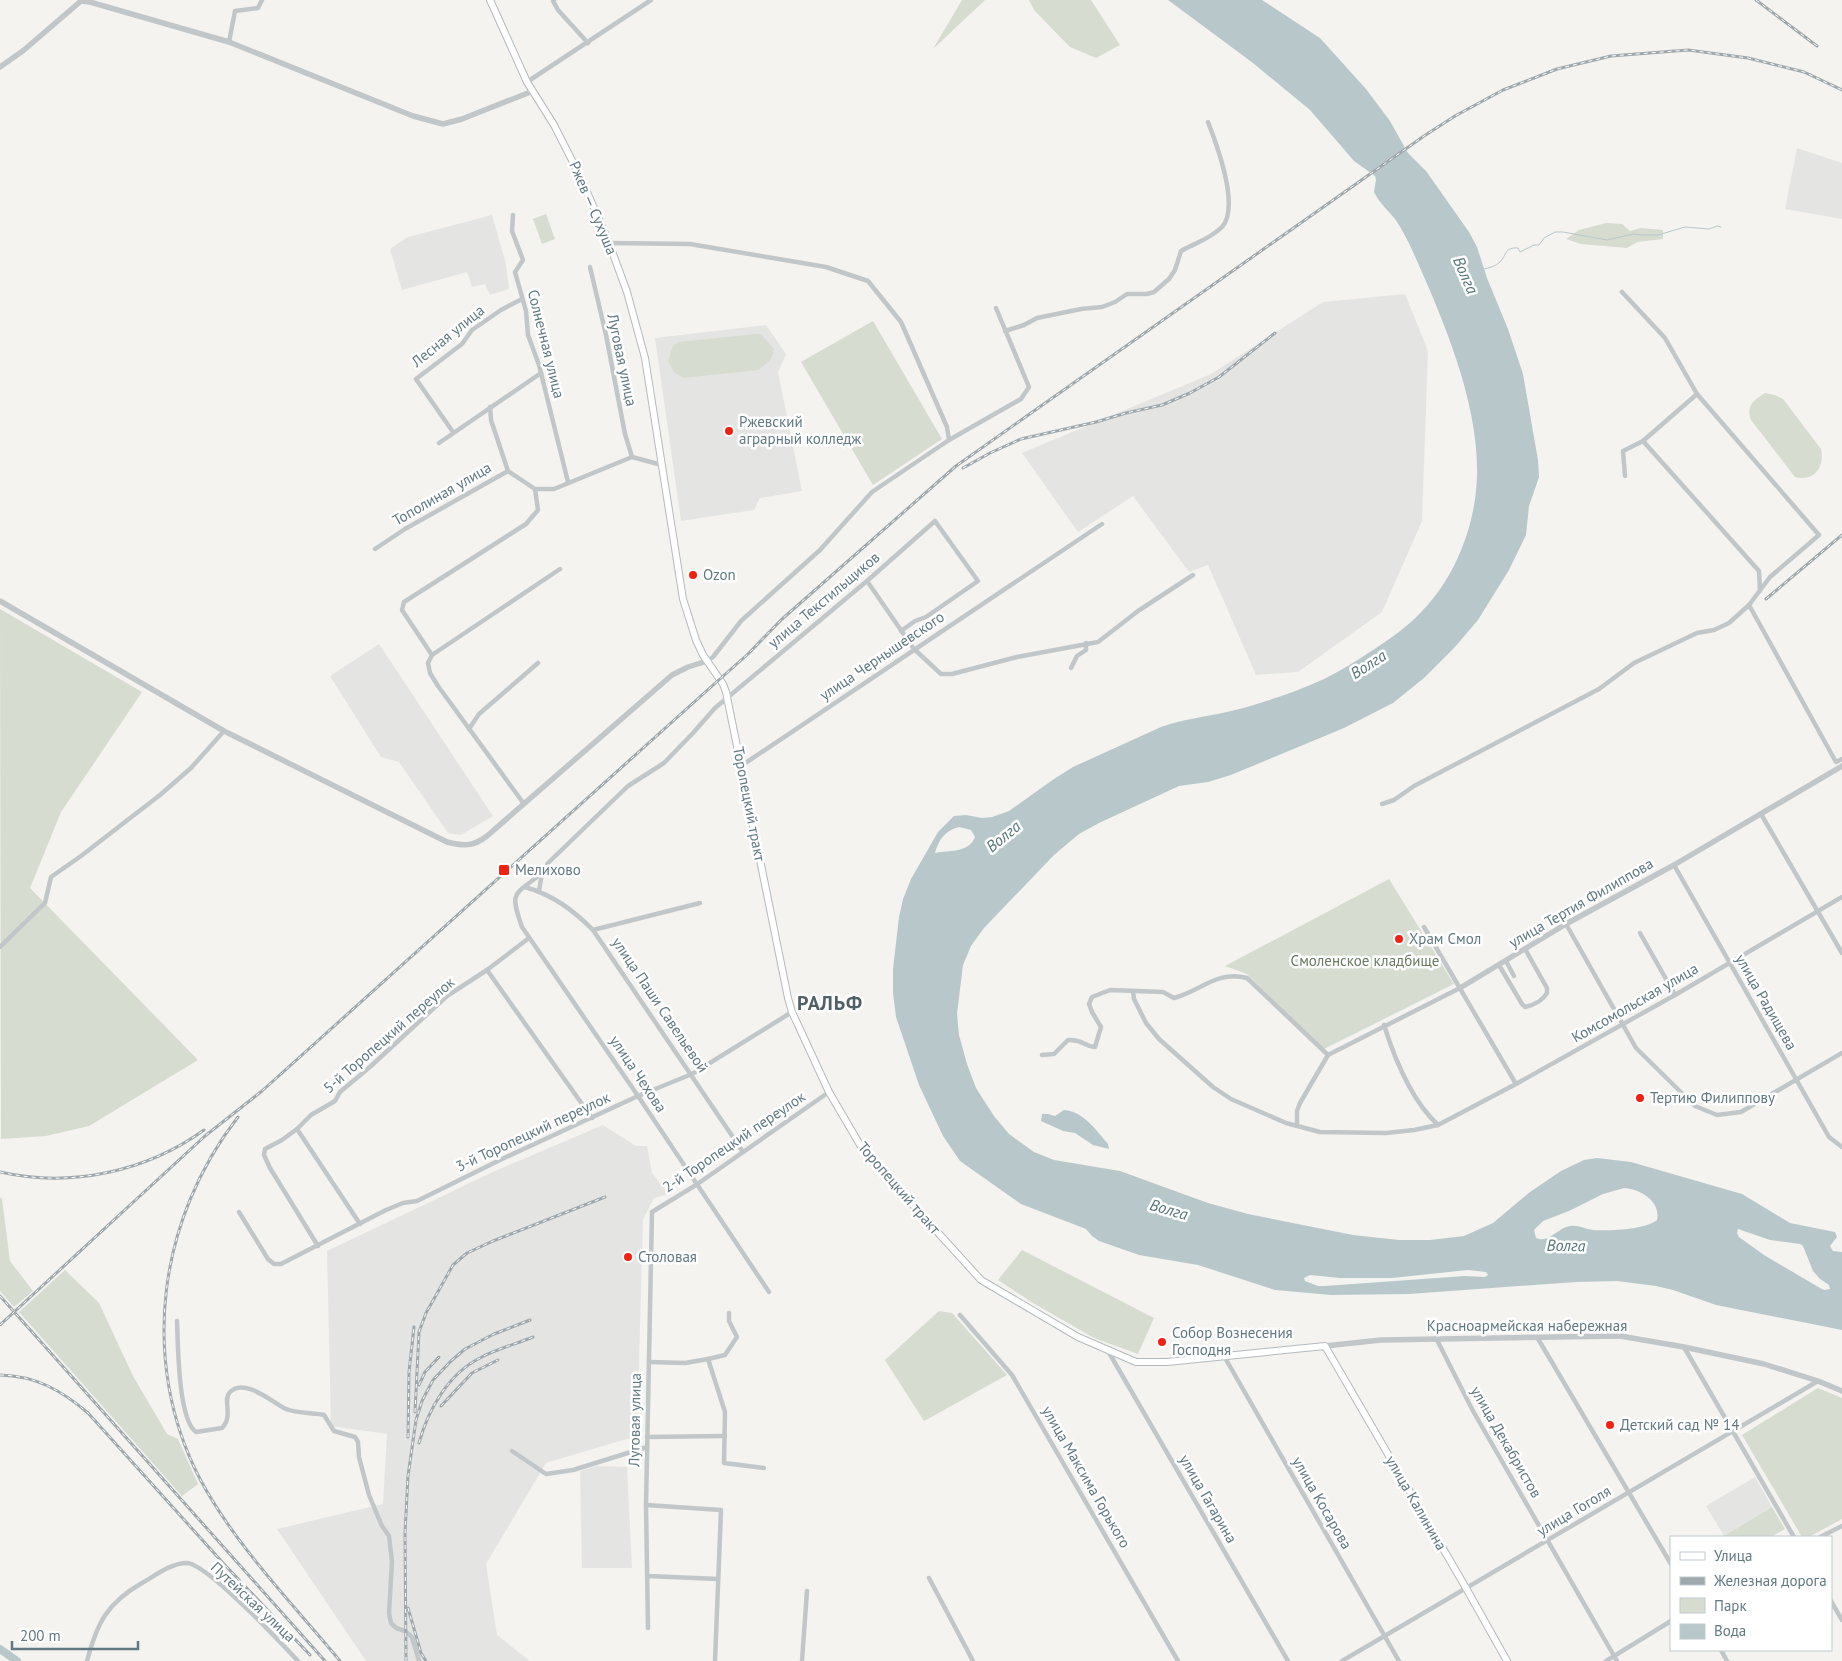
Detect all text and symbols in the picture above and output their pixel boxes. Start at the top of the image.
street label: Ржев — Сухуша [565,158,622,257]
water label: Волга [1449,253,1483,297]
street label: Солнечная улица [524,288,569,400]
street label: Лесная улица [407,300,488,371]
street label: Луговая улица [603,311,642,408]
place label: Ржевский аграрный колледж [739,412,861,448]
marker: Ржевский аграрный колледж [723,425,735,437]
street label: Тополиная улица [389,458,495,530]
street label: улица Текстильщиков [764,547,883,652]
place label: Ozon [703,565,736,584]
marker: Ozon [687,569,699,581]
street label: улица Чернышевского [816,607,948,704]
water label: Волга [1346,645,1390,683]
street label: Торопецкий тракт [729,745,770,863]
water label: Волга [982,816,1025,856]
street label: улица Тертия Филиппова [1505,853,1656,952]
place label: Мелихово [515,860,581,879]
marker: Мелихово [497,863,511,877]
place label: Храм Смол [1409,929,1481,948]
street label: улица Паши Савельевой [608,933,713,1076]
marker: Храм Смол [1393,933,1405,945]
street label: улица Радищева [1731,950,1802,1053]
park label: Смоленское кладбище [1291,951,1439,970]
street label: Комсомольская улица [1568,959,1701,1047]
street label: 5-й Торопецкий переулок [319,972,459,1097]
district label: РАЛЬФ [797,990,863,1016]
street label: улица Чехова [606,1032,671,1116]
street label: 2-й Торопецкий переулок [659,1086,809,1196]
street label: 3-й Торопецкий переулок [453,1087,614,1176]
place label: Тертию Филиппову [1650,1088,1775,1107]
marker: Тертию Филиппову [1634,1092,1646,1104]
street label: Торопецкий тракт [854,1138,945,1238]
water label: Волга [1148,1194,1191,1224]
water label: Волга [1546,1235,1586,1255]
place label: Столовая [638,1247,697,1266]
marker: Столовая [622,1251,634,1263]
street label: Красноармейская набережная [1427,1316,1627,1335]
place label: Собор Вознесения Господня [1172,1323,1293,1359]
marker: Собор Вознесения Господня [1156,1336,1168,1348]
street label: Луговая улица [624,1373,645,1468]
street label: улица Декабристов [1467,1383,1546,1501]
street label: улица Максима Горького [1038,1402,1135,1551]
place label: Детский сад № 14 [1620,1415,1739,1434]
marker: Детский сад № 14 [1604,1419,1616,1431]
street label: улица Гагарина [1175,1451,1242,1547]
street label: улица Калинина [1382,1452,1451,1554]
street label: улица Косарова [1288,1453,1357,1552]
street label: улица Гоголя [1533,1481,1614,1540]
legend [1670,1536,1832,1651]
text: Улица [1714,1546,1752,1565]
street label: Путейская улица [207,1557,300,1646]
text: Железная дорога [1713,1571,1827,1590]
text: Парк [1714,1596,1747,1615]
scale bar [12,1618,139,1650]
text: Вода [1714,1621,1746,1640]
text: 200 m [20,1626,61,1645]

